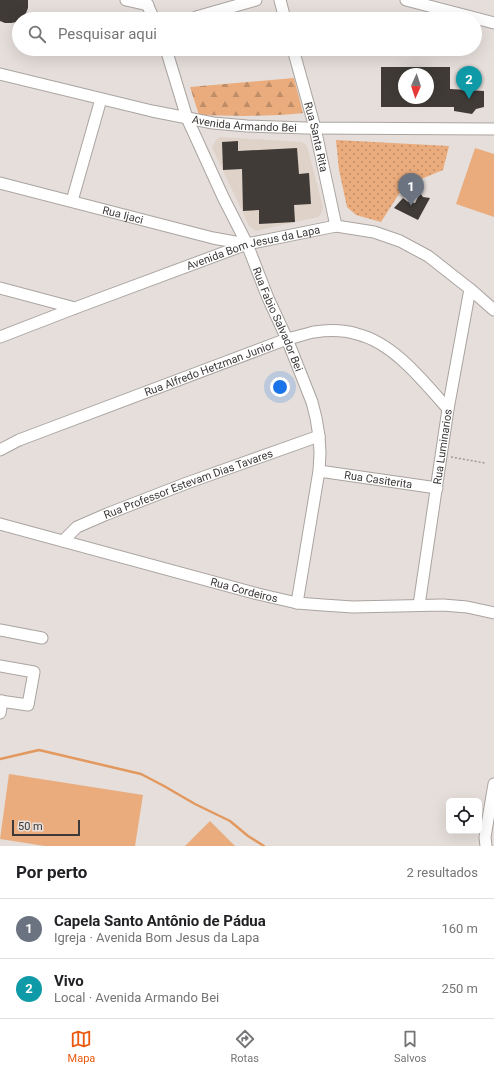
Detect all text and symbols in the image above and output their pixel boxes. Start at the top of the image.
search box [12,12,482,56]
icon: search [26,23,48,45]
text: Pesquisar aqui [58,25,157,43]
pin: 2 [456,66,482,99]
north arrow [398,68,434,104]
street label: Rua Santa Rita [302,100,331,173]
street label: Avenida Armando Bei [191,113,297,134]
pin: 1 [398,173,424,206]
street label: Rua Ijaci [101,203,145,226]
street label: Avenida Bom Jesus da Lapa [185,223,321,272]
street label: Rua Fabio Salvador Bei [250,265,306,373]
street label: Rua Alfredo Hetzman Junior [143,338,277,399]
your location [270,377,290,397]
street label: Rua Luminarios [430,408,454,485]
street label: Rua Professor Estevam Dias Tavares [102,446,275,521]
street label: Rua Casiterita [344,468,413,491]
street label: Rua Cordeiros [209,575,279,605]
map controls [446,798,482,834]
button: locate [446,798,482,834]
scale bar [12,818,80,837]
text: 50 m [18,820,43,833]
text: Por perto [16,862,87,882]
text: 2 resultados [406,865,478,880]
text: Capela Santo Antônio de Pádua [54,912,266,930]
text: 1 [25,921,33,936]
text: 160 m [441,921,478,936]
text: Igreja · Avenida Bom Jesus da Lapa [54,930,259,945]
text: Vivo [54,972,84,990]
text: 2 [25,981,33,996]
text: 250 m [441,981,478,996]
text: Local · Avenida Armando Bei [54,990,219,1005]
tab: Mapa [68,1028,95,1065]
tab: Rotas [231,1028,259,1065]
tab: Salvos [394,1028,426,1065]

